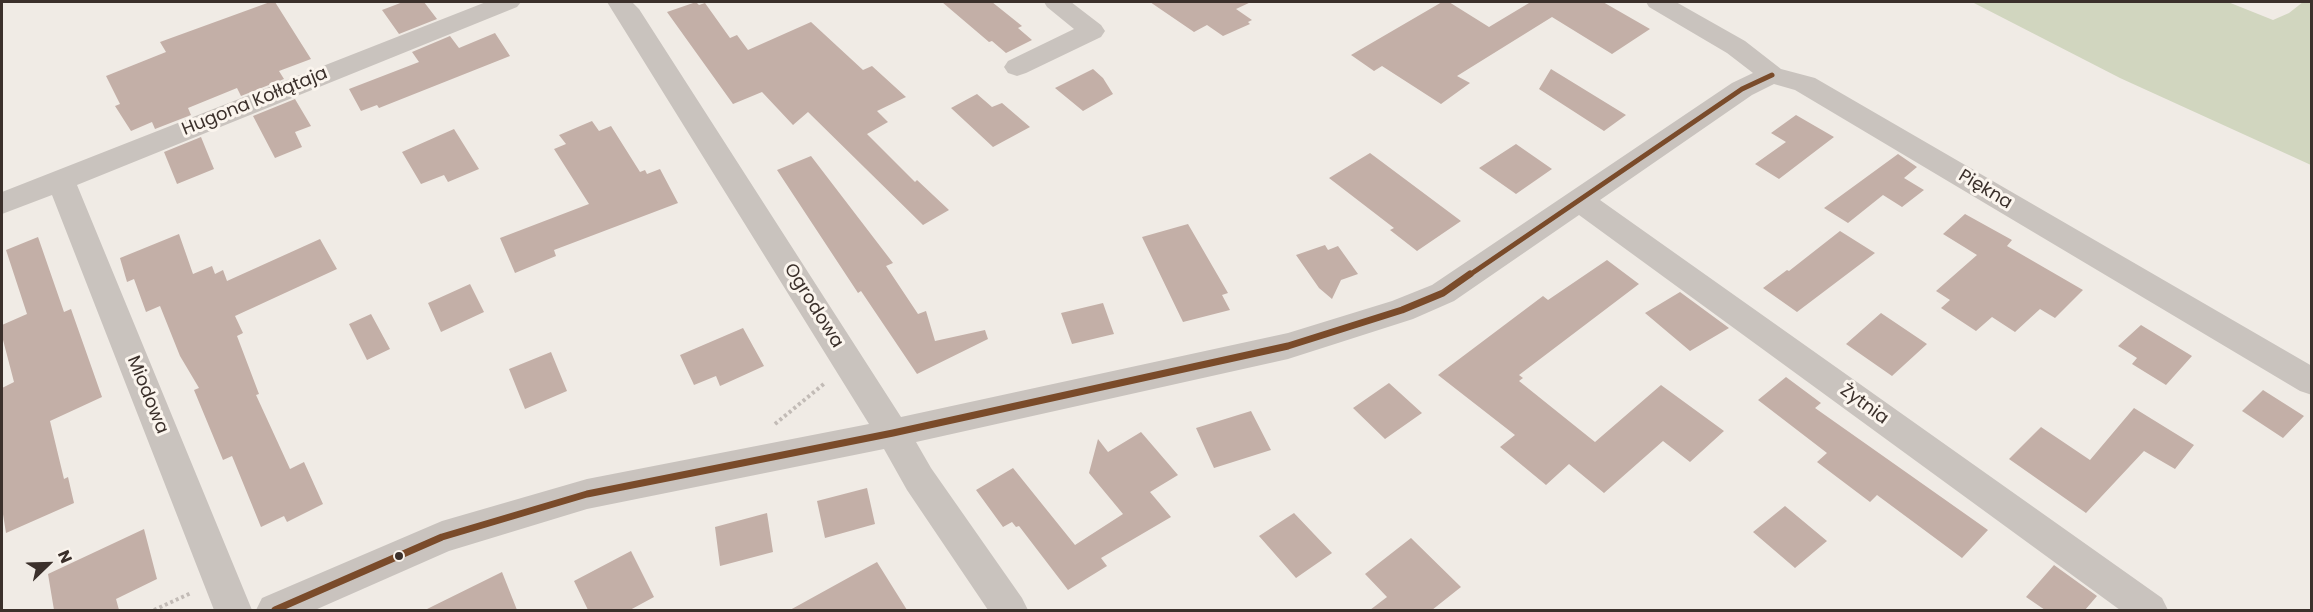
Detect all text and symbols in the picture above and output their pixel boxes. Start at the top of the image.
street label: Hugona Kołłątaja [179,63,331,141]
street label: Piękna [1954,166,2016,214]
street label: Ogrodowa [779,260,847,352]
street label: Miodowa [122,353,172,437]
street label: Żytnia [1836,380,1892,430]
north arrow [18,534,78,594]
text: N [52,547,78,567]
unlabelled marker [393,550,405,562]

